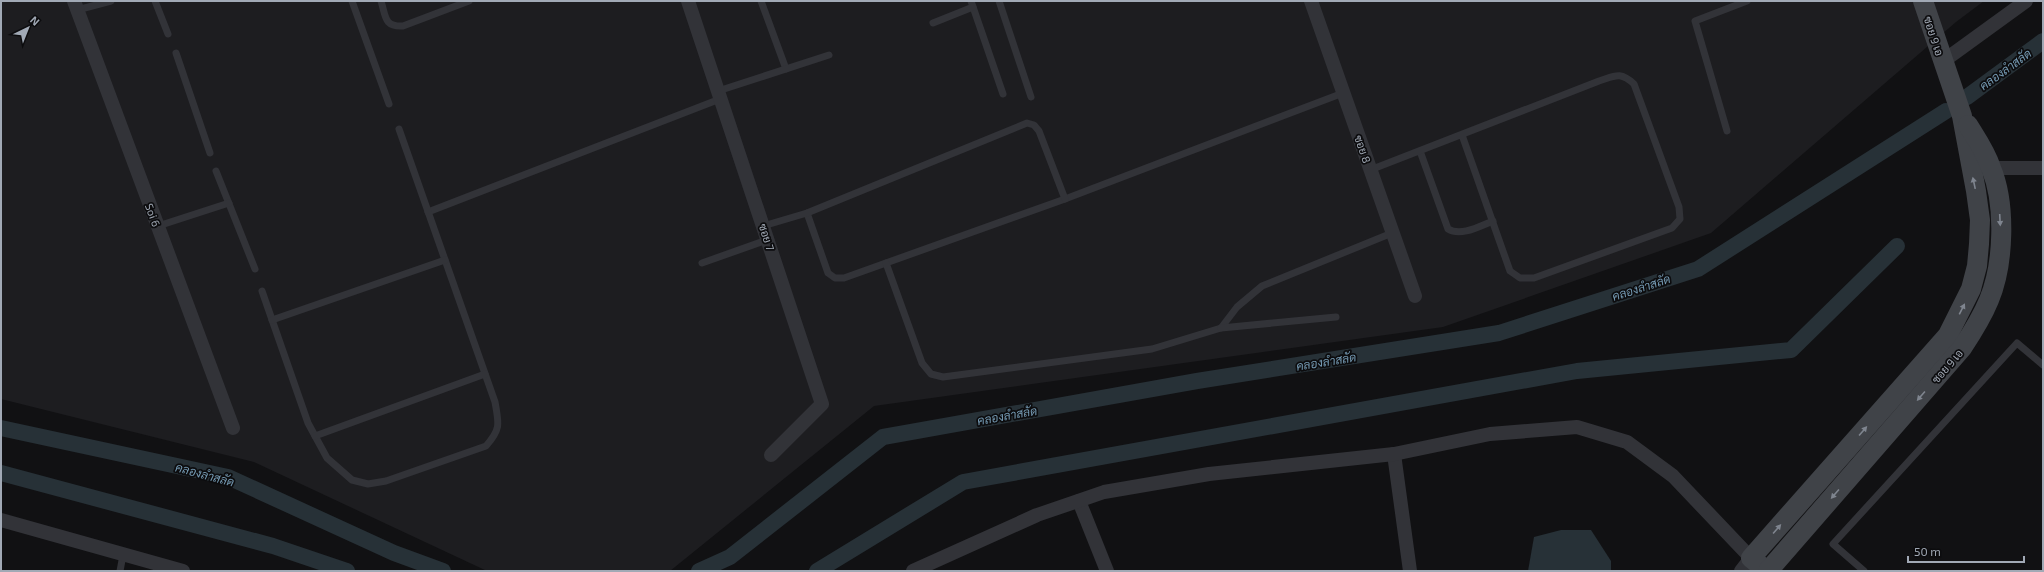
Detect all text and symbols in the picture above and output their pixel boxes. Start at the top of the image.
north arrow [8,8,48,48]
text: N [28,13,43,28]
street label: ซอย 9 เอ [1922,15,1946,57]
water label: คลองลำสลัด [1976,46,2034,92]
street label: ซอย 8 [1352,133,1374,165]
one-way arrow [1971,176,1977,189]
street label: Soi 6 [143,202,163,228]
one-way arrow [1997,214,2004,226]
street label: ซอย 7 [757,222,778,252]
water label: คลองลำสลัด [1610,271,1672,303]
one-way arrow [1958,303,1965,315]
street label: ซอย 9 เอ [1929,346,1965,386]
water label: คลองลำสลัด [1295,349,1357,373]
one-way arrow [1916,391,1925,402]
water label: คลองลำสลัด [976,403,1038,427]
one-way arrow [1858,426,1867,437]
water label: คลองลำสลัด [174,459,236,489]
one-way arrow [1831,490,1840,499]
one-way arrow [1772,524,1781,534]
scale bar [1908,538,2024,564]
text: 50 m [1914,544,1941,558]

